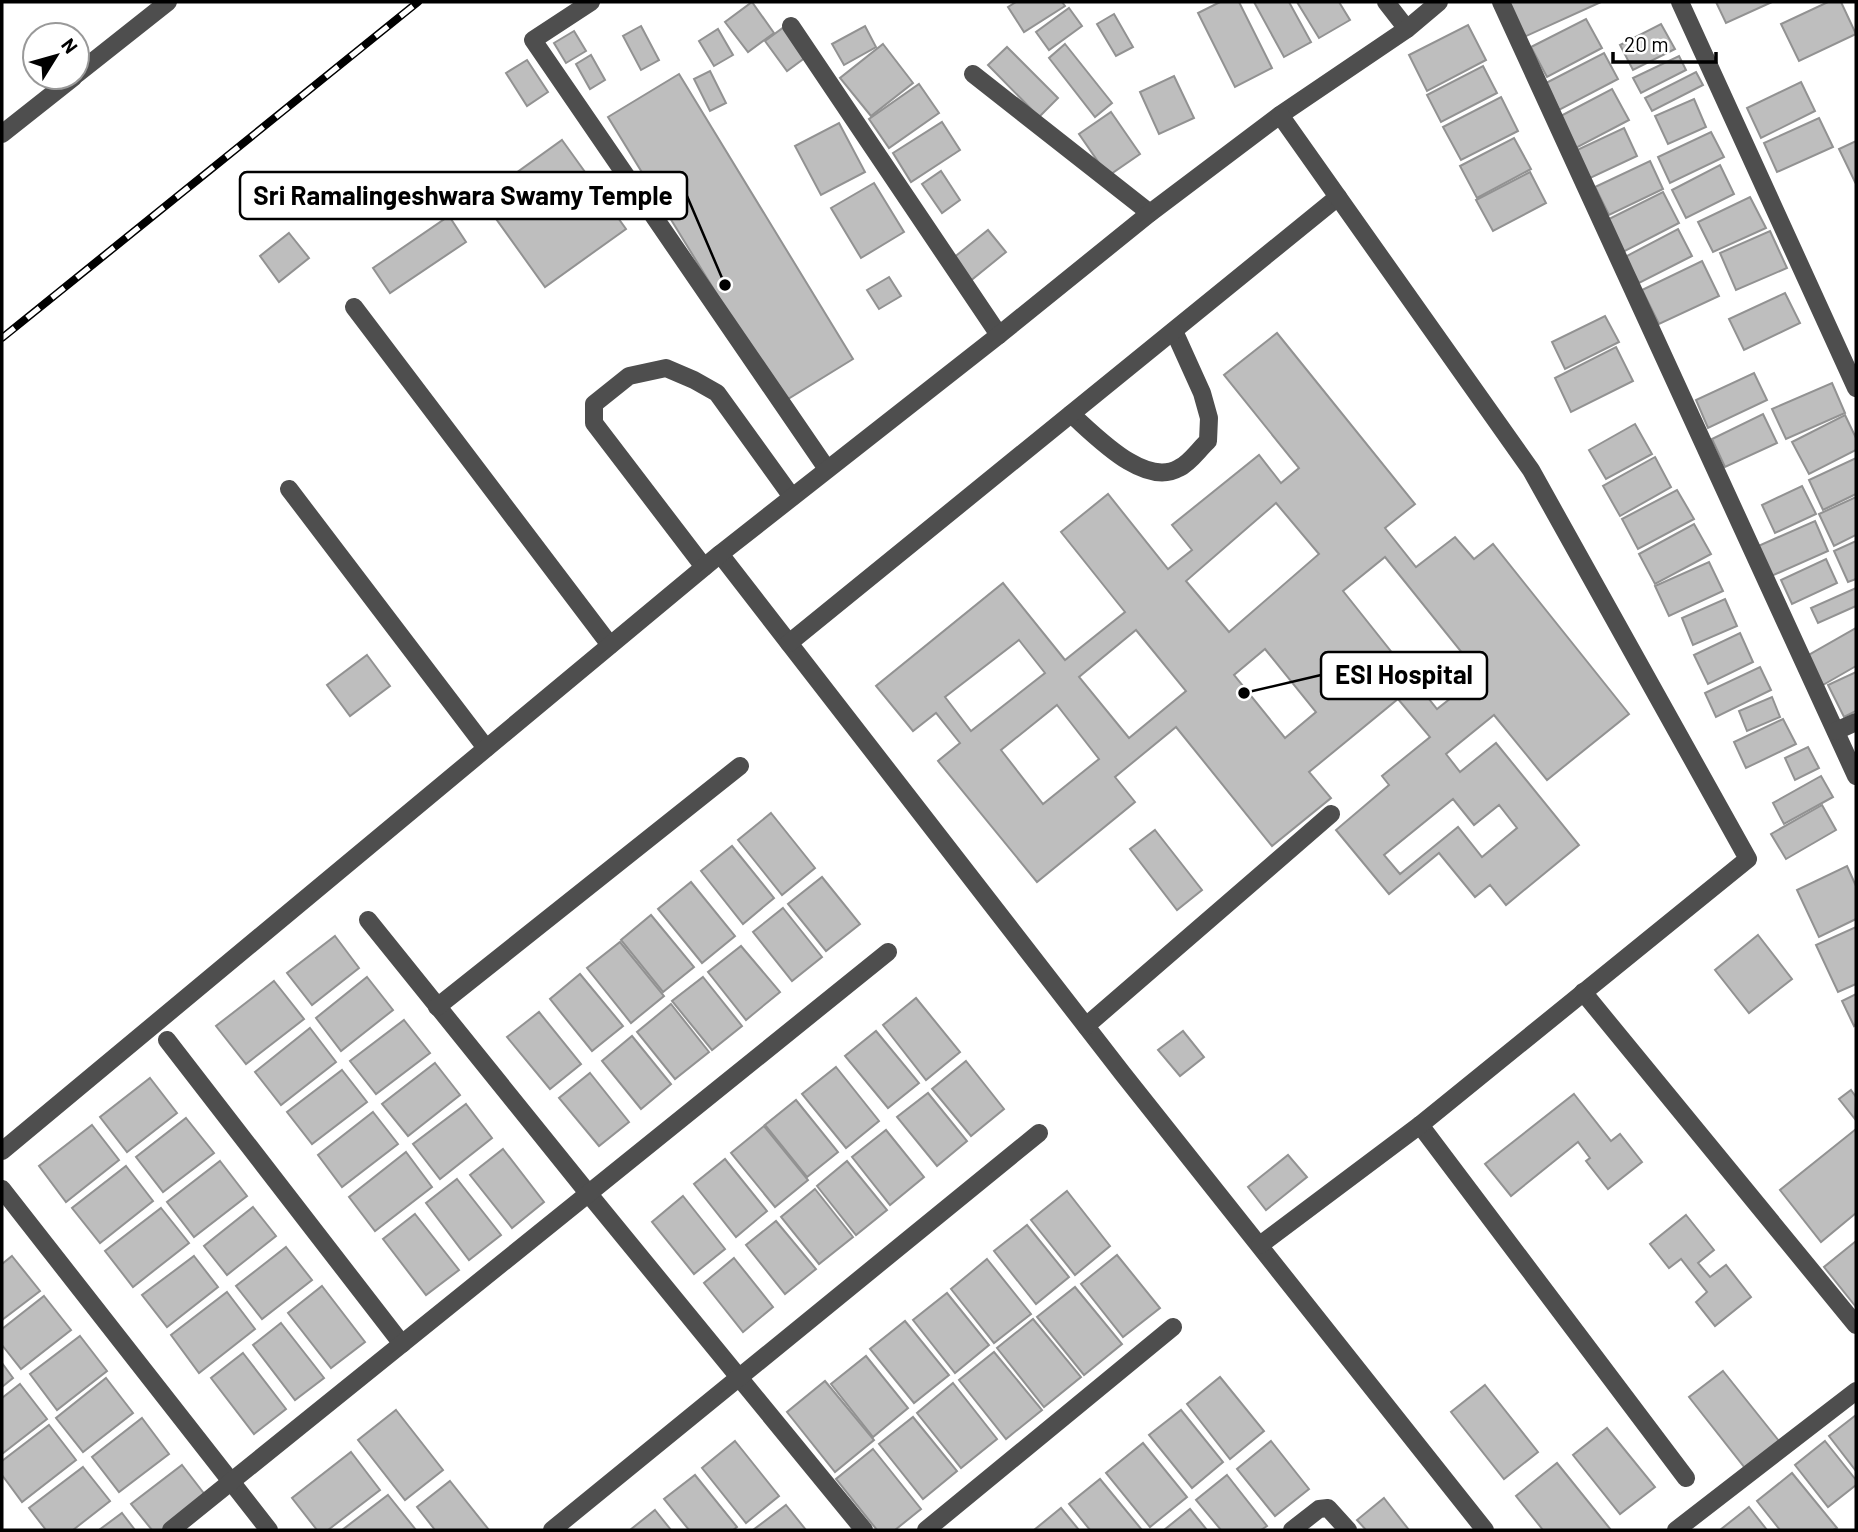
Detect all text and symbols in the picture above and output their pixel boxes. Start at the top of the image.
north arrow [21,21,91,91]
scale bar [1613,21,1716,65]
text: 20 m [1624,31,1669,56]
text: N [57,33,83,57]
callout: Sri Ramalingeshwara Swamy Temple [240,172,687,219]
text: Sri Ramalingeshwara Swamy Temple [253,179,673,210]
callout: ESI Hospital [1321,652,1487,699]
text: ESI Hospital [1335,658,1473,689]

